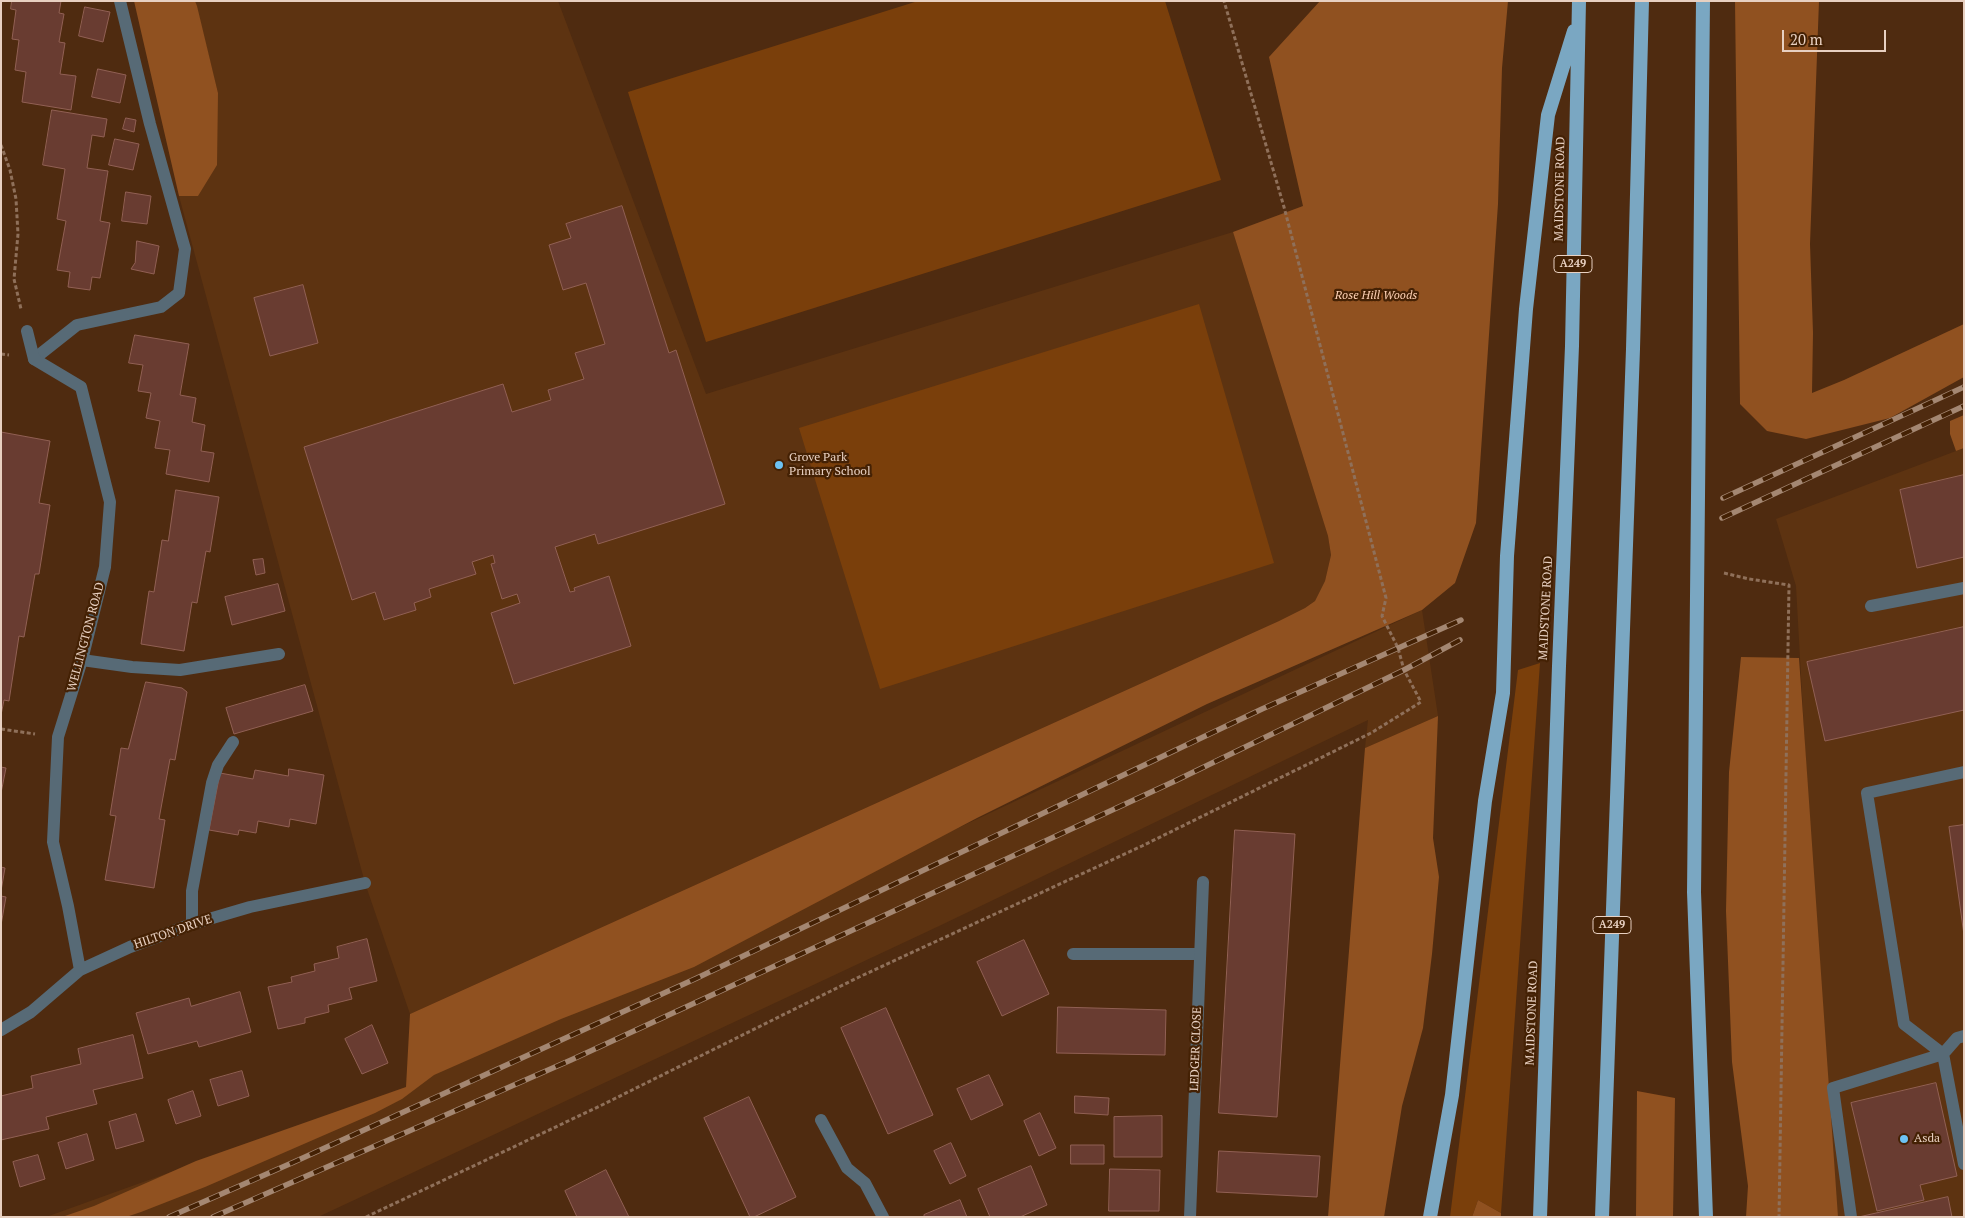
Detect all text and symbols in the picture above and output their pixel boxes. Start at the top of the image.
scale bar [1785,20,1889,52]
text: 20 m [1790,29,1823,49]
street label: MAIDSTONE ROAD [1552,137,1568,241]
road number: A249 [1554,255,1592,272]
park label: Rose Hill Woods [1335,289,1417,303]
place label: Grove Park Primary School [789,451,871,479]
marker: Grove Park Primary School [773,459,785,471]
street label: MAIDSTONE ROAD [1536,555,1556,661]
street label: WELLINGTON ROAD [64,581,108,693]
street label: HILTON DRIVE [132,912,214,952]
road number: A249 [1593,916,1631,934]
street label: MAIDSTONE ROAD [1523,960,1541,1066]
street label: LEDGER CLOSE [1187,1007,1205,1091]
place label: Asda [1914,1132,1940,1146]
marker: Asda [1898,1133,1910,1145]

